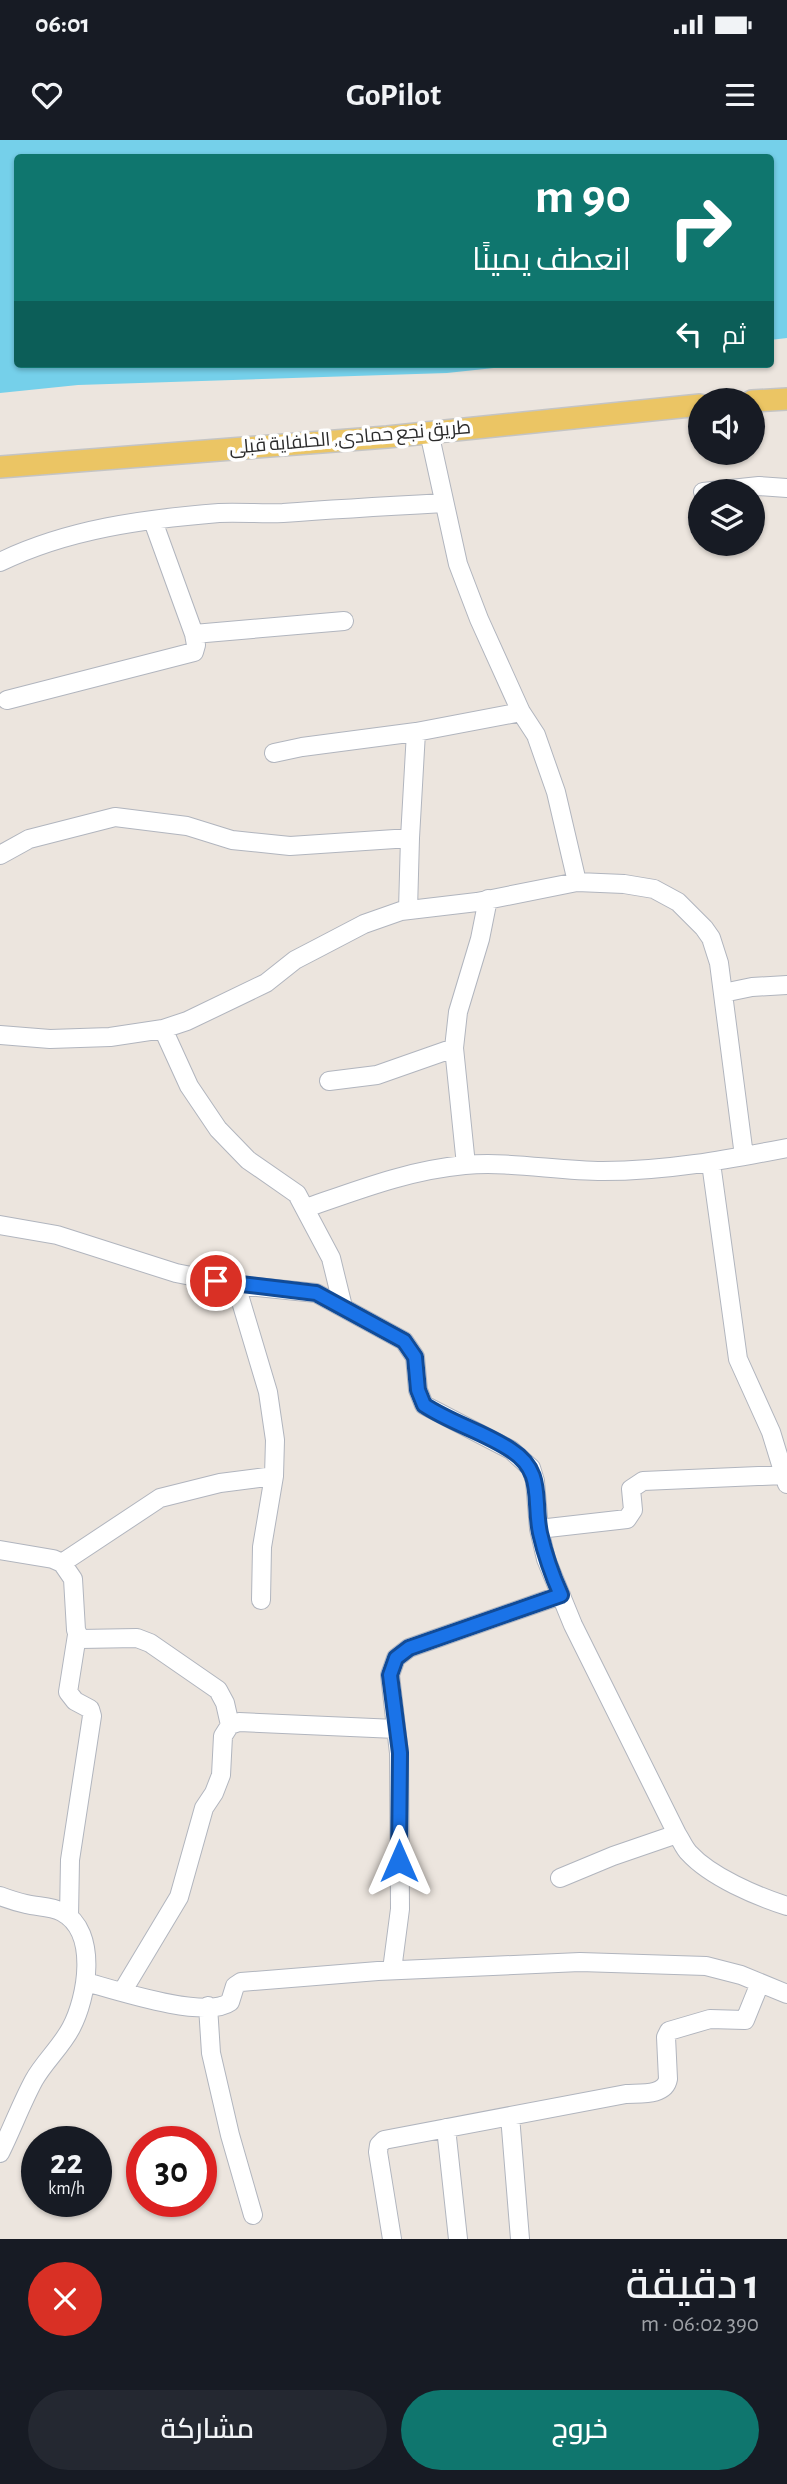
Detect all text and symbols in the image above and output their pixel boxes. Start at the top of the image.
text: 06:01 [35,11,90,37]
icon: heart [28,76,66,114]
icon: menu [721,76,759,114]
text: GoPilot [346,79,441,111]
text: 90 m [535,173,631,222]
icon: right [655,182,746,273]
text: انعطف يمينًا [472,244,631,276]
icon: left [670,315,708,353]
text: ثم [722,323,746,349]
map controls [688,388,765,556]
button: sound [688,388,765,465]
street label: طريق نجع حمادى, الحلفاية قبلى [228,418,472,461]
button: layers [688,479,765,556]
pin [186,1251,246,1311]
icon: arrive [197,1262,235,1300]
position arrow [362,1824,436,1898]
speed limit sign: 30 [126,2126,217,2217]
text: 22 [50,2145,83,2180]
text: km/h [48,2180,85,2198]
button: close [28,2262,102,2336]
text: 1 دقيقة [626,2264,759,2306]
text: 390 m · 06:02 [641,2313,759,2336]
button: مشاركة [28,2390,387,2470]
button: خروج [401,2390,759,2470]

